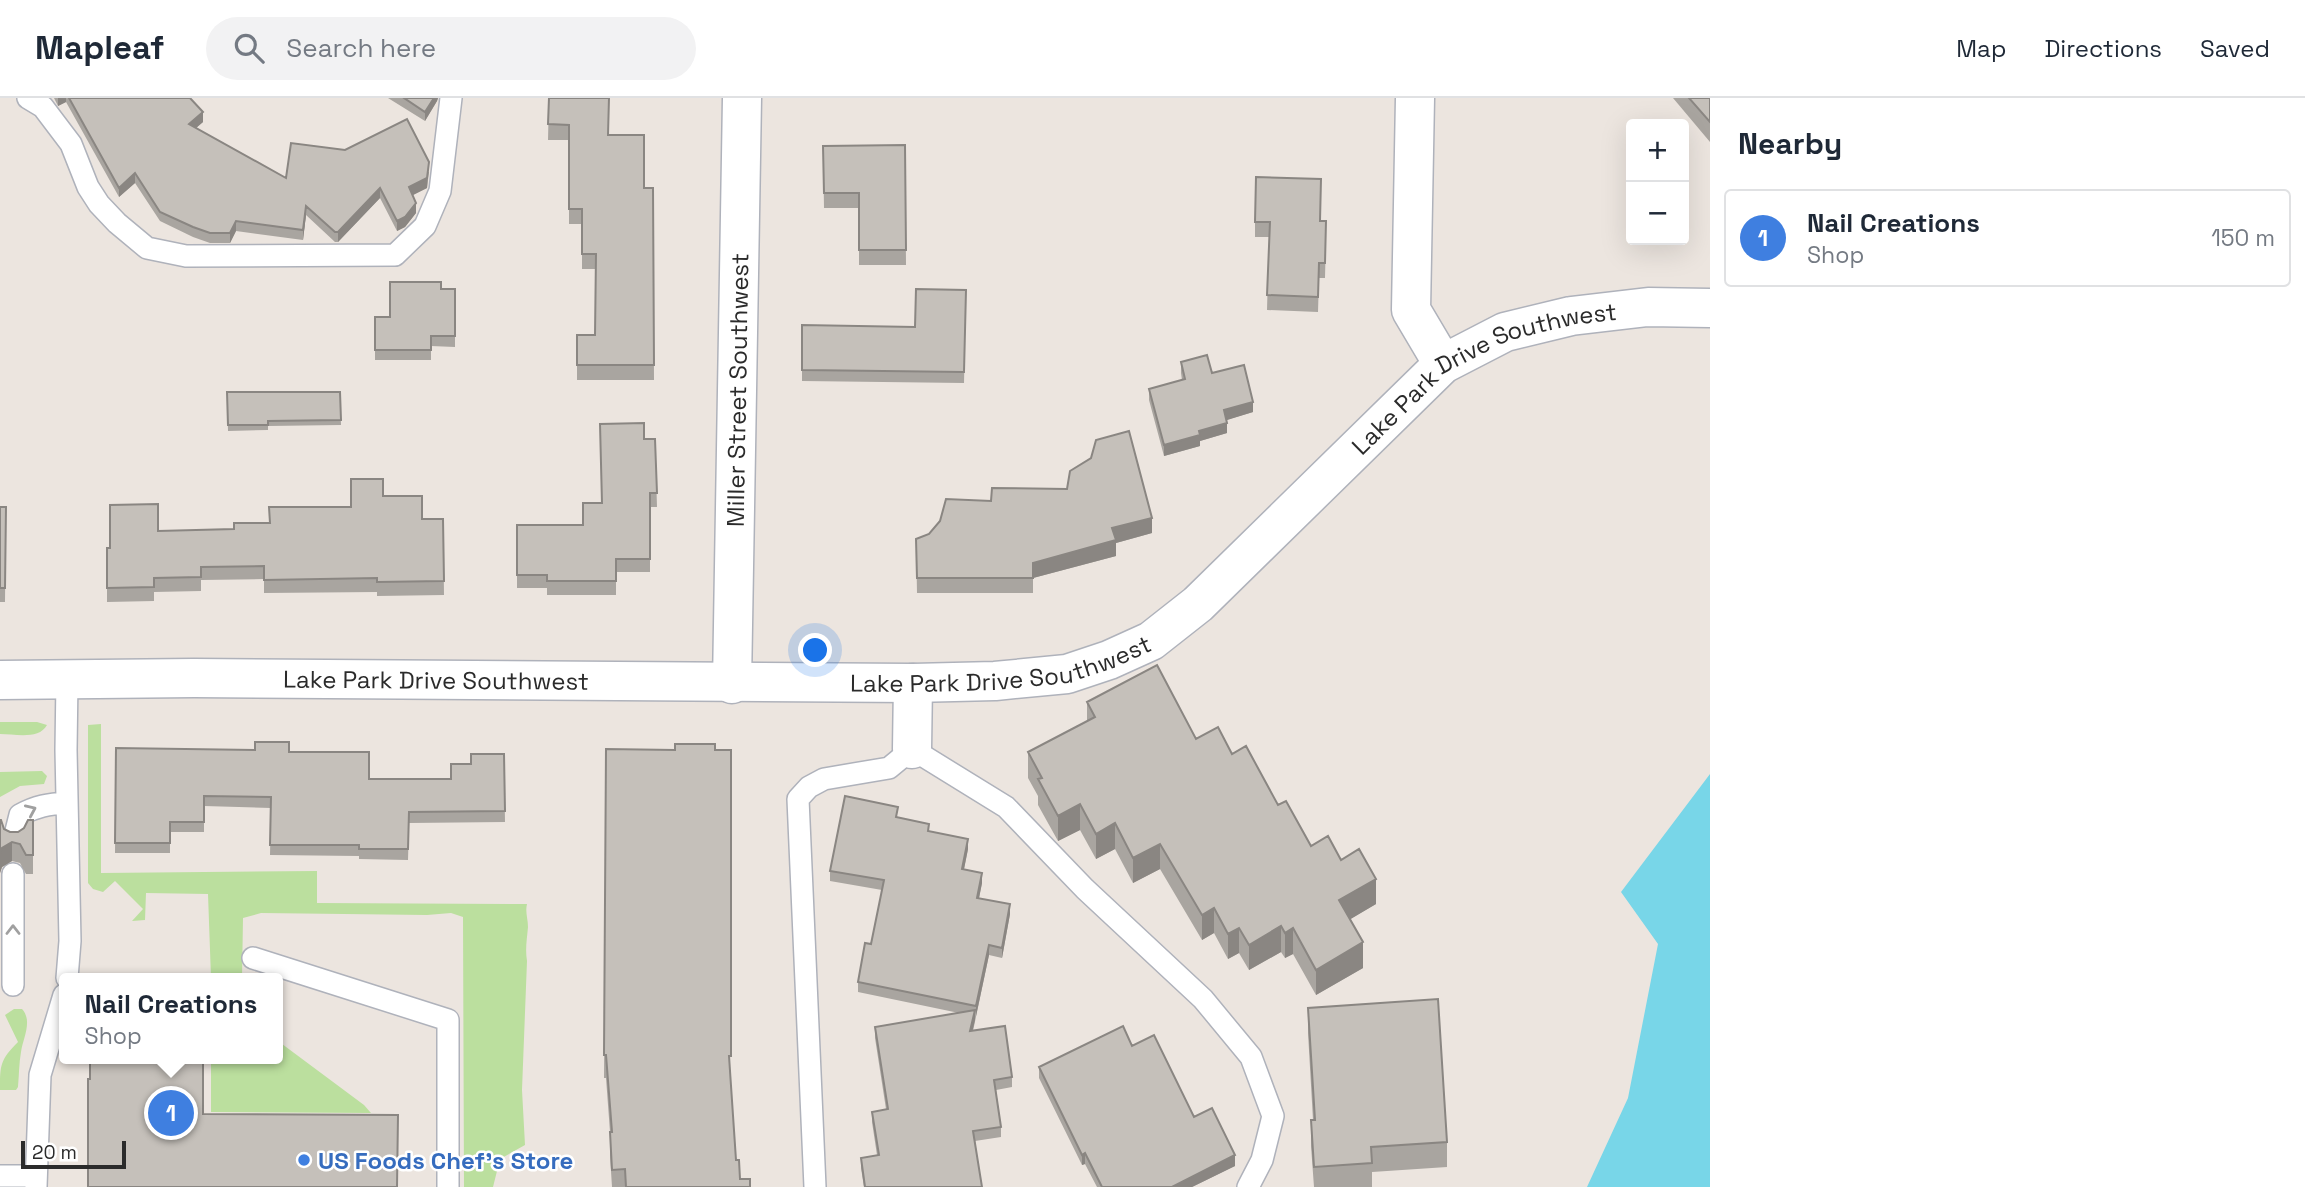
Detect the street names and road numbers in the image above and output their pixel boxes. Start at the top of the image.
street label: Miller Street Southwest [719,253,755,527]
street label: Lake Park Drive Southwest [1345,295,1618,461]
street label: Lake Park Drive Southwest [850,628,1156,699]
street label: Lake Park Drive Southwest [283,663,589,696]

